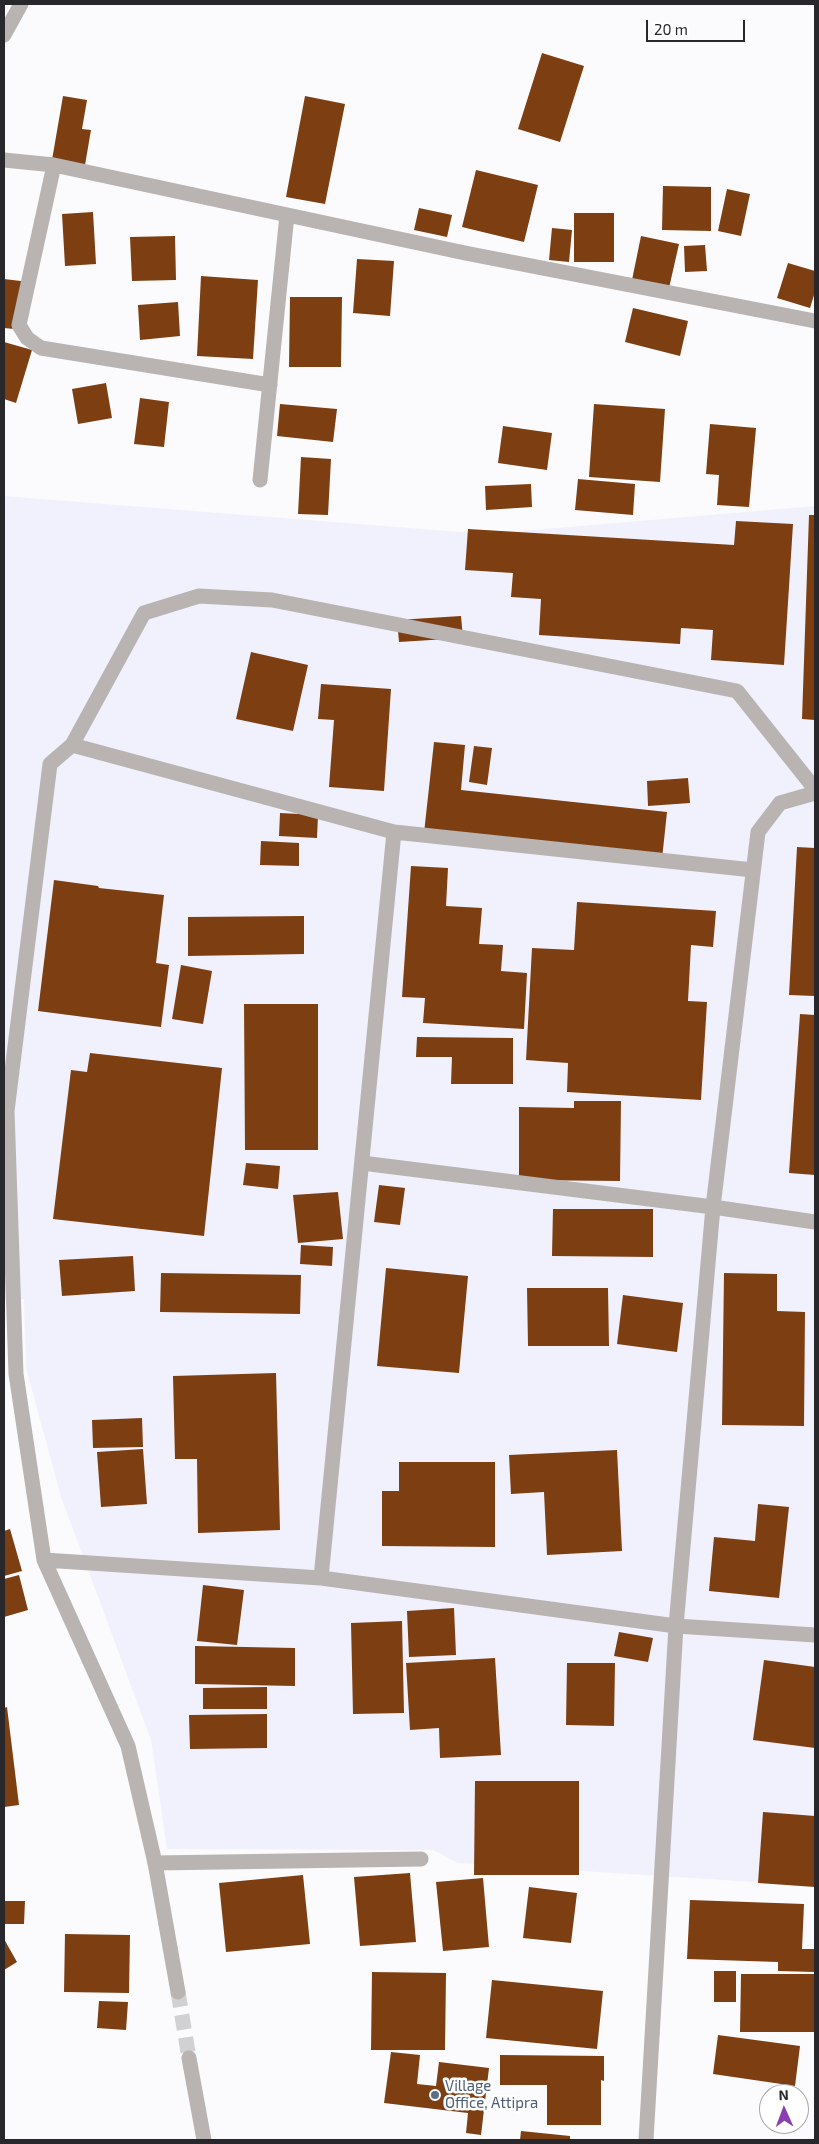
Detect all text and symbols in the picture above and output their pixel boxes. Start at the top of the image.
scale bar [649,10,748,42]
text: 20 m [654,20,688,38]
place label: Village Office, Attipra [445,2077,538,2112]
north arrow [759,2084,809,2134]
text: N [778,2086,789,2103]
marker: Village Office, Attipra [429,2089,441,2101]

